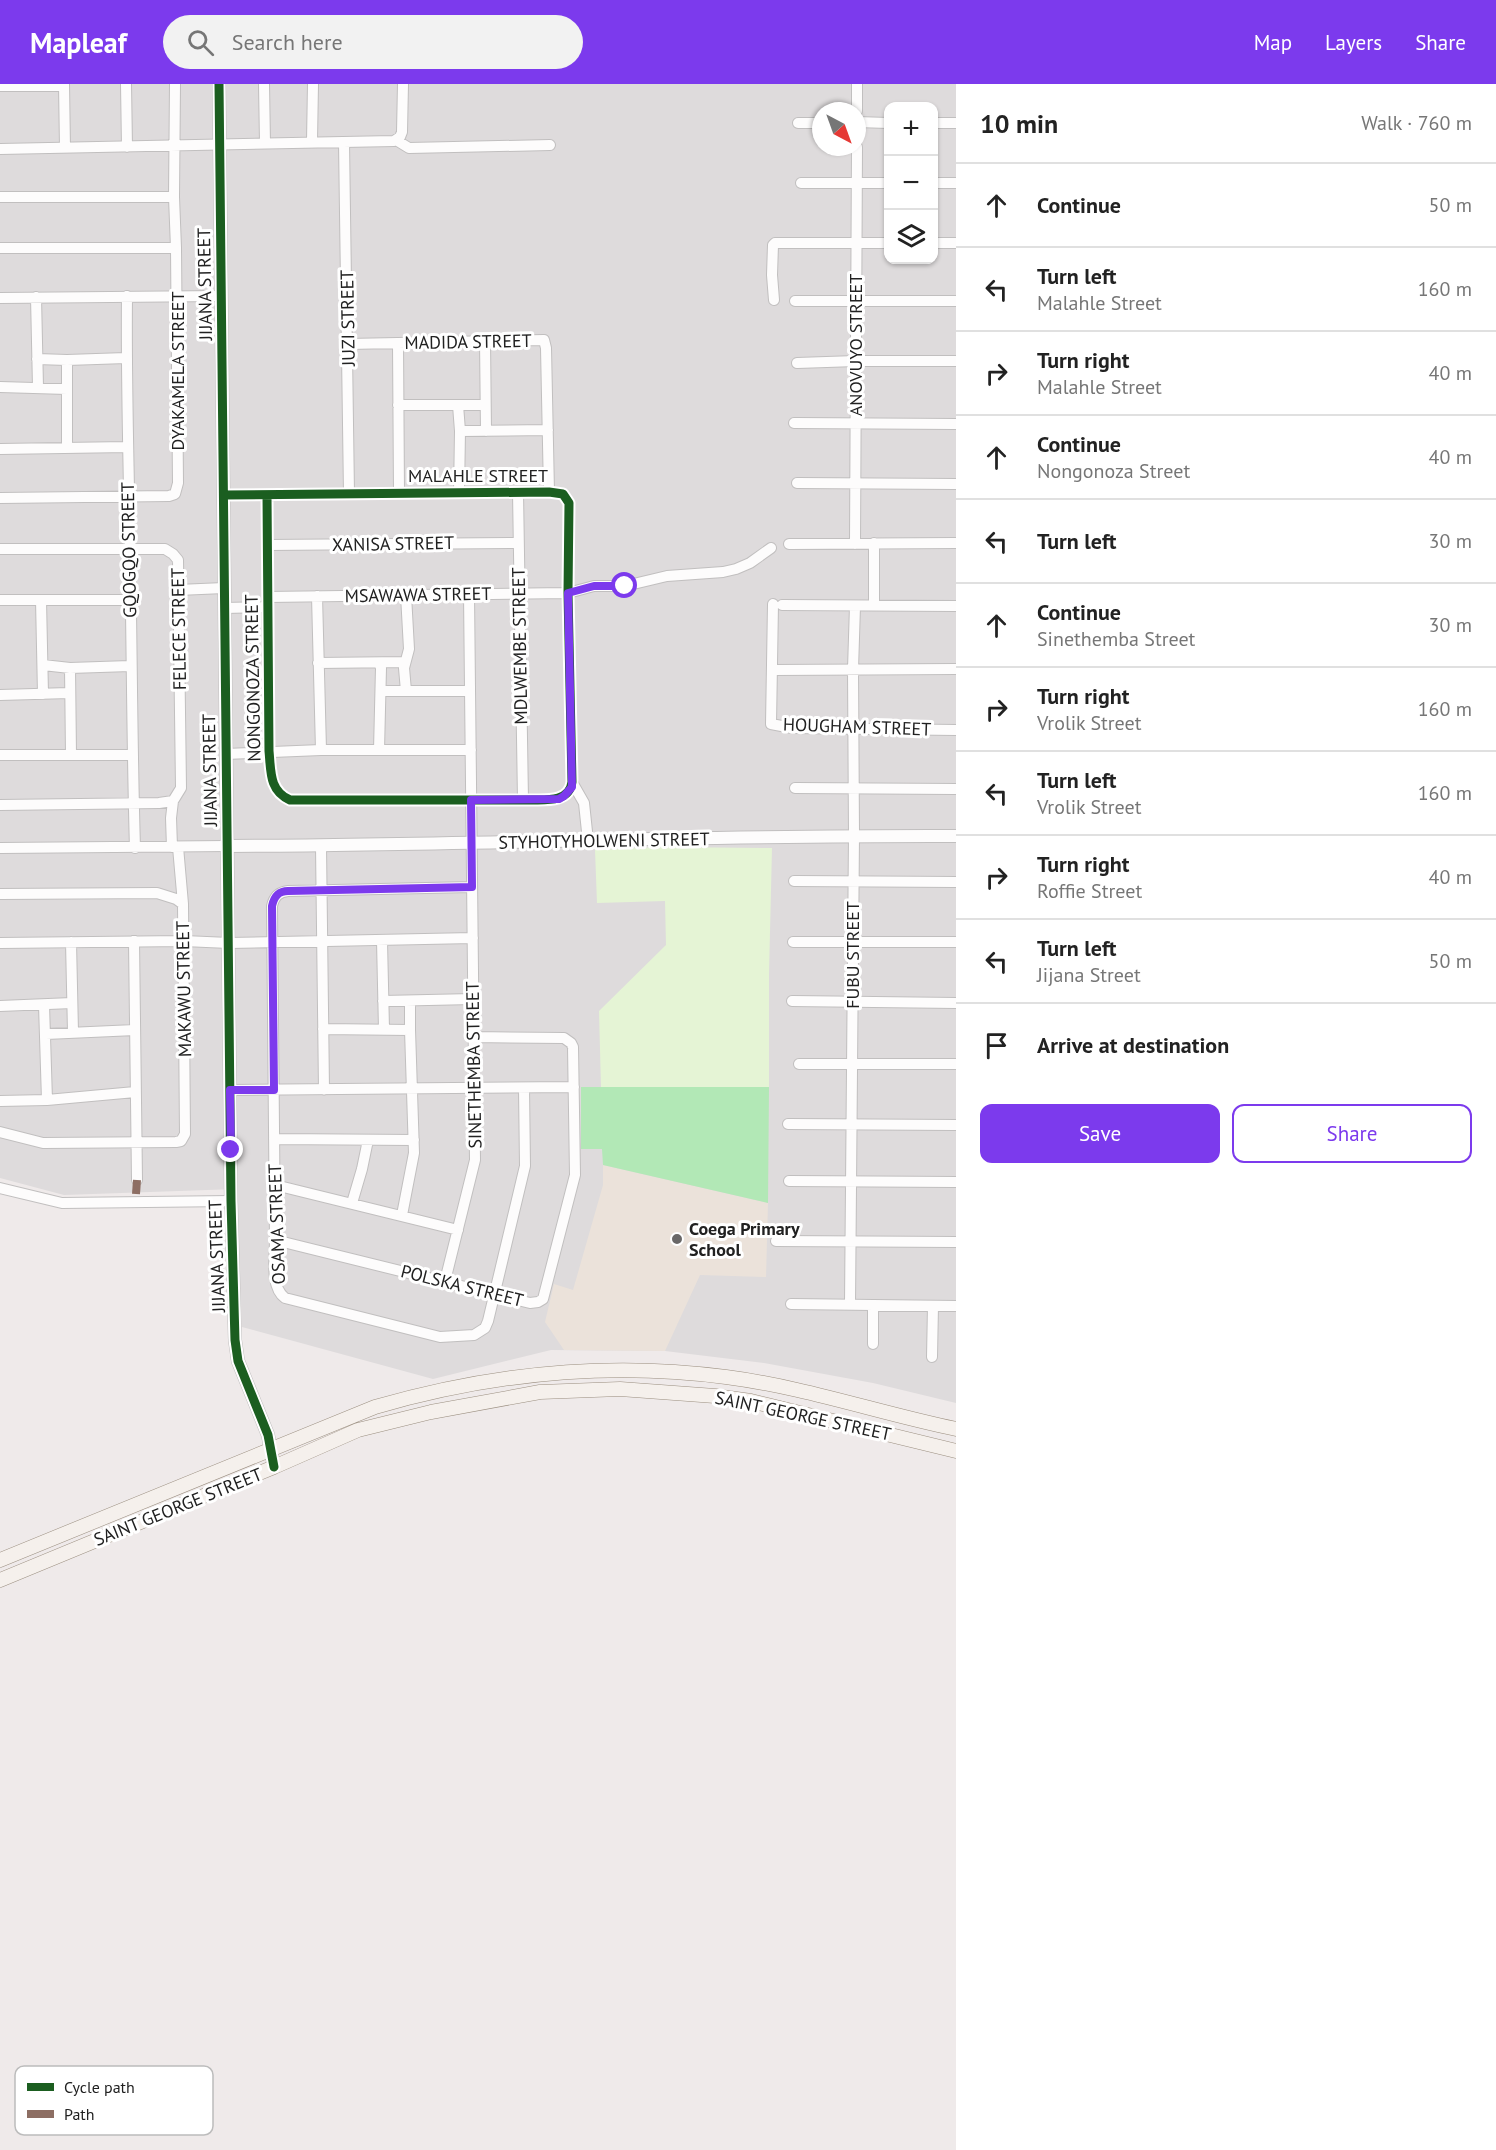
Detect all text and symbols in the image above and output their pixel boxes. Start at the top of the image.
search box [163,15,583,69]
text: Mapleaf [30,24,127,61]
icon: search [184,26,217,59]
text: Search here [232,28,343,56]
text: Map [1254,29,1292,56]
text: Layers [1325,29,1382,56]
text: Share [1415,29,1466,56]
north arrow [812,102,866,156]
map controls [884,102,938,264]
button: + [884,102,938,156]
text: 10 min [980,107,1058,140]
text: Walk · 760 m [1361,110,1472,136]
button: − [884,156,938,210]
icon: ahead [980,189,1013,222]
text: Continue [1037,191,1121,219]
text: 50 m [1429,192,1472,218]
button: layers [884,210,938,264]
street label: JIJANA STREET [192,228,217,341]
text: Turn left [1037,262,1117,290]
street label: JUZI STREET [335,270,360,367]
icon: left [980,273,1013,306]
street label: ANOVUYO STREET [844,274,867,416]
text: 160 m [1418,276,1472,302]
text: Malahle Street [1037,290,1162,316]
street label: DYAKAMELA STREET [166,292,189,450]
street label: MADIDA STREET [404,329,532,354]
text: Turn right [1037,346,1129,374]
icon: right [980,357,1013,390]
text: 40 m [1429,360,1472,386]
text: Malahle Street [1037,374,1162,400]
text: Continue [1037,430,1121,458]
icon: ahead [980,441,1013,474]
text: 40 m [1429,444,1472,470]
text: Nongonoza Street [1037,458,1190,484]
street label: MALAHLE STREET [408,464,548,487]
street label: GQOGQO STREET [116,482,141,618]
icon: left [980,525,1013,558]
text: Turn left [1037,527,1117,555]
text: 30 m [1429,528,1472,554]
street label: XANISA STREET [332,531,454,556]
street label: MDLWEMBE STREET [507,567,532,725]
street label: FELECE STREET [166,568,191,690]
route start [611,572,637,598]
street label: MSAWAWA STREET [344,582,492,607]
street label: NONGONOZA STREET [240,594,265,762]
text: Continue [1037,598,1121,626]
icon: ahead [980,609,1013,642]
text: 30 m [1429,612,1472,638]
text: Sinethemba Street [1037,626,1195,652]
text: Turn right [1037,682,1129,710]
icon: right [980,693,1013,726]
text: 160 m [1418,696,1472,722]
text: Vrolik Street [1037,710,1141,736]
street label: HOUGHAM STREET [782,712,932,741]
street label: JIJANA STREET [197,714,222,827]
text: Turn left [1037,766,1117,794]
icon: left [980,777,1013,810]
text: 160 m [1418,780,1472,806]
text: Vrolik Street [1037,794,1141,820]
street label: STYHOTYHOLWENI STREET [498,827,710,854]
text: Turn right [1037,850,1129,878]
icon: right [980,861,1013,894]
text: 40 m [1429,864,1472,890]
text: Roffie Street [1037,878,1142,904]
street label: FUBU STREET [841,901,864,1009]
street label: MAKAWU STREET [171,921,196,1057]
text: Turn left [1037,934,1117,962]
icon: left [980,945,1013,978]
text: 50 m [1429,948,1472,974]
text: Jijana Street [1037,962,1141,988]
street label: SINETHEMBA STREET [461,981,486,1149]
icon: arrive [980,1029,1013,1062]
text: Arrive at destination [1037,1031,1229,1059]
button: Save [980,1104,1220,1163]
button: Share [1232,1104,1472,1163]
route end [217,1136,243,1162]
street label: OSAMA STREET [263,1163,290,1285]
street label: JIJANA STREET [203,1199,230,1314]
place label: Coega Primary School [689,1217,800,1261]
marker: Coega Primary School [670,1232,684,1246]
street label: POLSKA STREET [398,1259,526,1312]
street label: SAINT GEORGE STREET [713,1386,893,1445]
street label: SAINT GEORGE STREET [90,1462,265,1551]
legend [15,2066,213,2135]
text: Cycle path [64,2077,135,2097]
text: Path [64,2104,95,2124]

